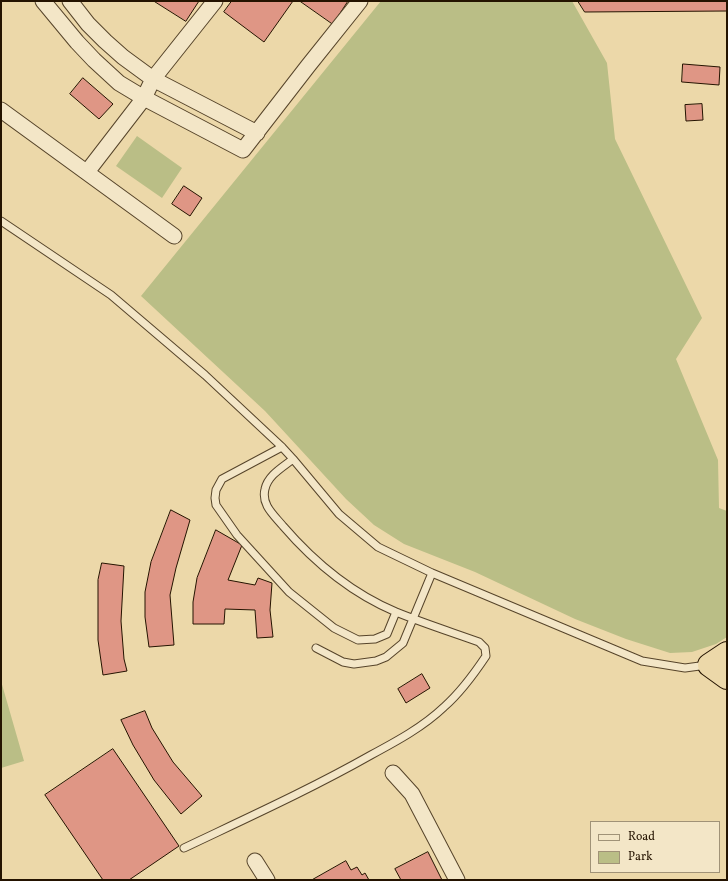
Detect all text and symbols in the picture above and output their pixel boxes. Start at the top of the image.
legend [590,821,720,873]
text: Road [628,829,655,845]
text: Park [628,849,653,865]

